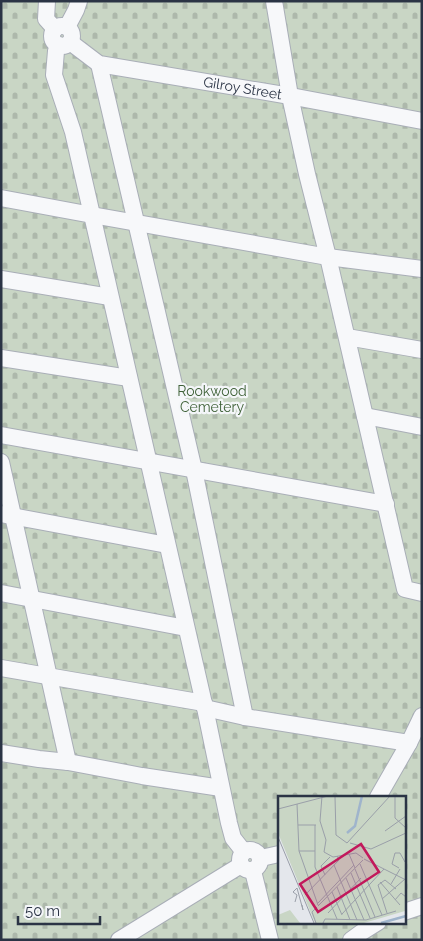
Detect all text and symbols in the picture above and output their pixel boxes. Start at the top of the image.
street label: Gilroy Street [202,74,283,103]
park label: Rookwood Cemetery [177,383,247,415]
inset map [278,796,406,924]
scale bar [18,894,100,926]
text: 50 m [25,902,60,920]

